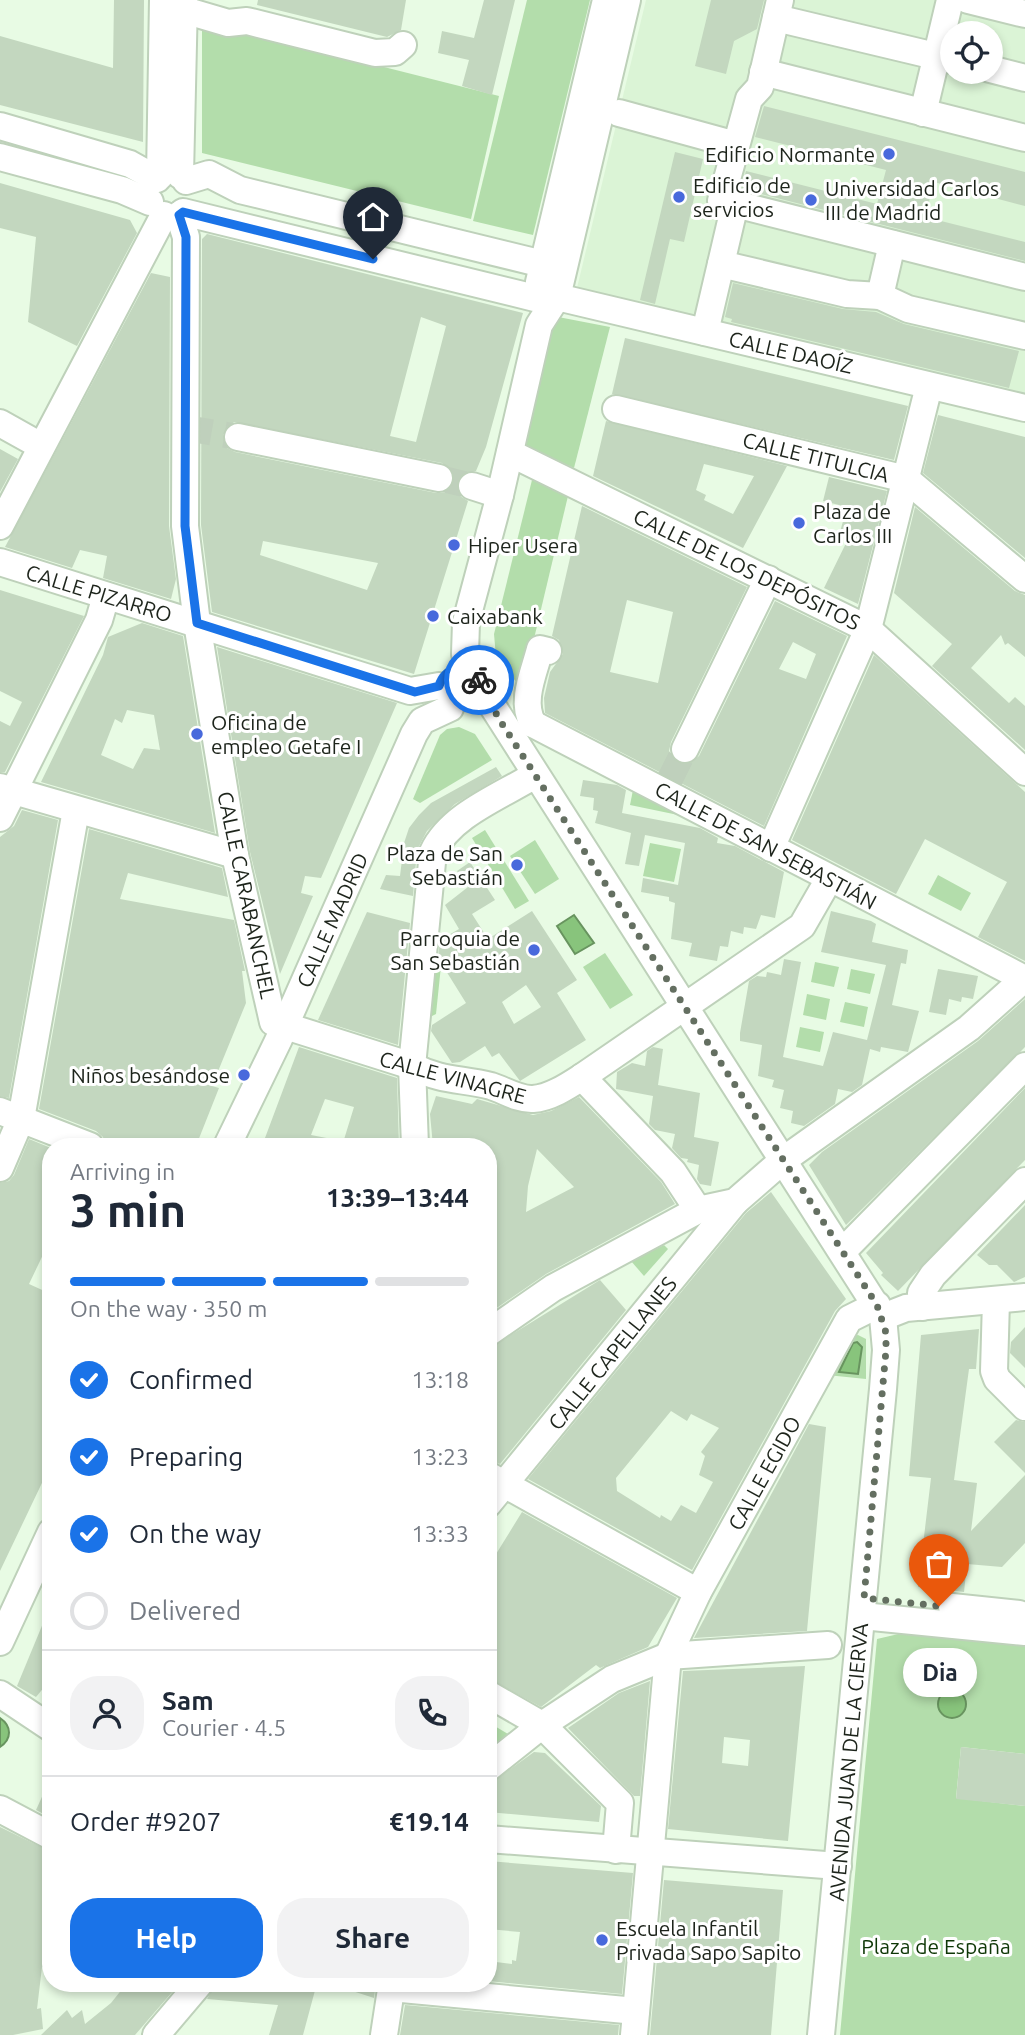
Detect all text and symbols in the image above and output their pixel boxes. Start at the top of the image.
map controls [940,21,1003,84]
button: locate [940,21,1003,84]
place label: Edificio Normante [705,142,875,166]
marker: Edificio Normante [881,146,897,162]
place label: Edificio de servicios [693,173,791,221]
place label: Universidad Carlos III de Madrid [825,176,999,224]
pin [343,187,403,259]
marker: Edificio de servicios [671,189,687,205]
marker: Universidad Carlos III de Madrid [803,192,819,208]
icon: home [354,198,392,236]
street label: CALLE DAOÍZ [727,326,855,378]
street label: CALLE TITULCIA [740,427,892,487]
place label: Plaza de Carlos III [813,499,893,547]
street label: CALLE DE LOS DEPÓSITOS [630,504,864,634]
marker: Plaza de Carlos III [791,515,807,531]
place label: Hiper Usera [468,533,578,557]
marker: Hiper Usera [446,537,462,553]
street label: CALLE PIZARRO [23,559,175,627]
place label: Caixabank [447,604,543,628]
marker: Caixabank [425,608,441,624]
courier [444,645,514,715]
icon: bike [460,661,498,699]
place label: Oficina de empleo Getafe I [211,710,361,758]
marker: Oficina de empleo Getafe I [189,726,205,742]
street label: CALLE DE SAN SEBASTIÁN [651,776,881,914]
street label: CALLE CARABANCHEL [213,789,281,1001]
place label: Plaza de San Sebastián [386,841,503,889]
street label: CALLE MADRID [292,849,372,991]
marker: Plaza de San Sebastián [509,857,525,873]
place label: Parroquia de San Sebastián [390,926,520,974]
marker: Parroquia de San Sebastián [526,942,542,958]
street label: CALLE VINAGRE [377,1046,529,1108]
place label: Niños besándose [71,1063,230,1087]
marker: Niños besándose [236,1067,252,1083]
text: Arriving in [70,1159,175,1184]
text: 13:39–13:44 [326,1183,469,1212]
text: 3 min [70,1184,186,1236]
street label: CALLE CAPELLANES [543,1272,681,1434]
text: On the way · 350 m [70,1296,267,1321]
icon: check [70,1361,108,1399]
text: Confirmed [129,1365,253,1394]
text: 13:18 [411,1367,469,1392]
street label: CALLE EGIDO [723,1412,805,1534]
icon: check [70,1438,108,1476]
text: Preparing [129,1442,243,1471]
text: 13:23 [411,1444,469,1469]
icon: check [70,1515,108,1553]
text: On the way [129,1519,261,1548]
text: 13:33 [411,1521,469,1546]
pin [909,1534,969,1606]
icon: bag [920,1545,958,1583]
text: Delivered [129,1596,241,1625]
street label: AVENIDA JUAN DE LA CIERVA [824,1621,872,1902]
callout: Dia [902,1648,976,1697]
text: Dia [922,1660,958,1685]
button: person [70,1676,144,1750]
button: phone [395,1676,469,1750]
text: Sam [162,1686,214,1715]
text: Courier · 4.5 [162,1715,286,1740]
text: Order #9207 [70,1807,221,1836]
text: €19.14 [389,1807,469,1836]
button: Help [70,1898,263,1978]
button: Share [277,1898,469,1978]
place label: Escuela Infantil Privada Sapo Sapito [616,1916,801,1964]
marker: Escuela Infantil Privada Sapo Sapito [594,1932,610,1948]
park label: Plaza de España [861,1934,1011,1958]

